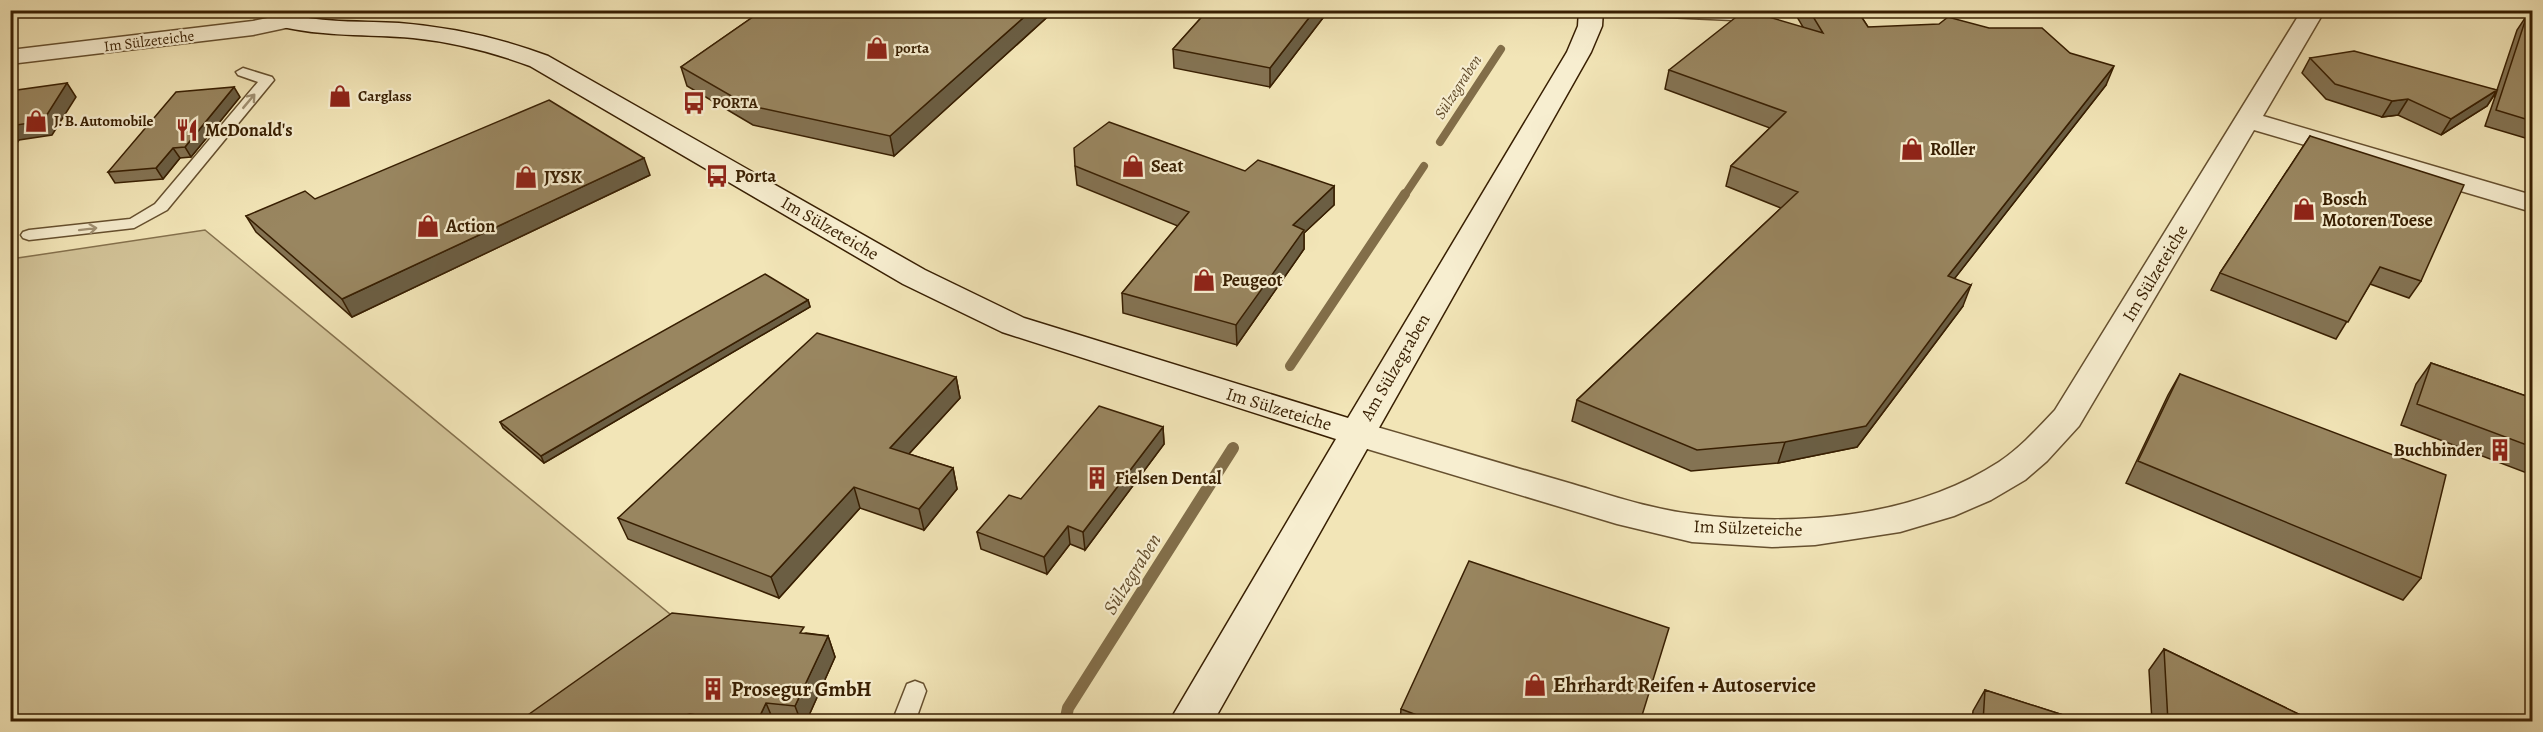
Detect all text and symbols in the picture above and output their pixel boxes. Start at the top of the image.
street label: Im Sülzeteiche [103,25,196,56]
shop icon: porta [864,35,890,61]
place label: porta [895,38,930,58]
water label: Sülzegraben [1429,50,1487,123]
shop icon: Carglass [327,83,353,109]
place label: Carglass [358,86,412,106]
bus stop icon: PORTA [681,90,707,116]
place label: PORTA [712,93,758,113]
one-way arrow [242,94,255,110]
shop icon: J. B. Automobile [23,108,49,134]
place label: J. B. Automobile [54,111,153,131]
restaurant icon: McDonald's [174,117,200,143]
place label: McDonald's [205,118,293,142]
shop icon: Roller [1899,136,1925,162]
place label: Roller [1930,137,1976,161]
shop icon: Seat [1120,153,1146,179]
place label: Seat [1151,154,1183,178]
bus stop icon: Porta [704,163,730,189]
shop icon: JYSK [513,164,539,190]
place label: Porta [735,164,776,188]
place label: JYSK [544,165,582,189]
place label: Bosch Motoren Toese [2322,187,2433,232]
street label: Im Sülzeteiche [777,190,883,266]
shop icon: Bosch Motoren Toese [2291,196,2317,222]
shop icon: Action [415,213,441,239]
place label: Action [445,214,495,238]
street label: Im Sülzeteiche [2117,220,2193,326]
one-way arrow [77,223,97,234]
shop icon: Peugeot [1191,267,1217,293]
place label: Peugeot [1222,268,1283,292]
street label: Am Sülzegraben [1354,309,1435,426]
street label: Im Sülzeteiche [1223,382,1335,436]
building icon: Buchbinder [2487,437,2513,463]
place label: Buchbinder [2393,438,2483,462]
building icon: Fielsen Dental [1084,465,1110,491]
place label: Fielsen Dental [1115,466,1222,490]
street label: Im Sülzeteiche [1693,514,1803,542]
water label: Sülzegraben [1096,528,1168,620]
place label: Ehrhardt Reifen + Autoservice [1553,671,1816,699]
shop icon: Ehrhardt Reifen + Autoservice [1522,672,1548,698]
place label: Prosegur GmbH [731,675,872,703]
building icon: Prosegur GmbH [700,676,726,702]

